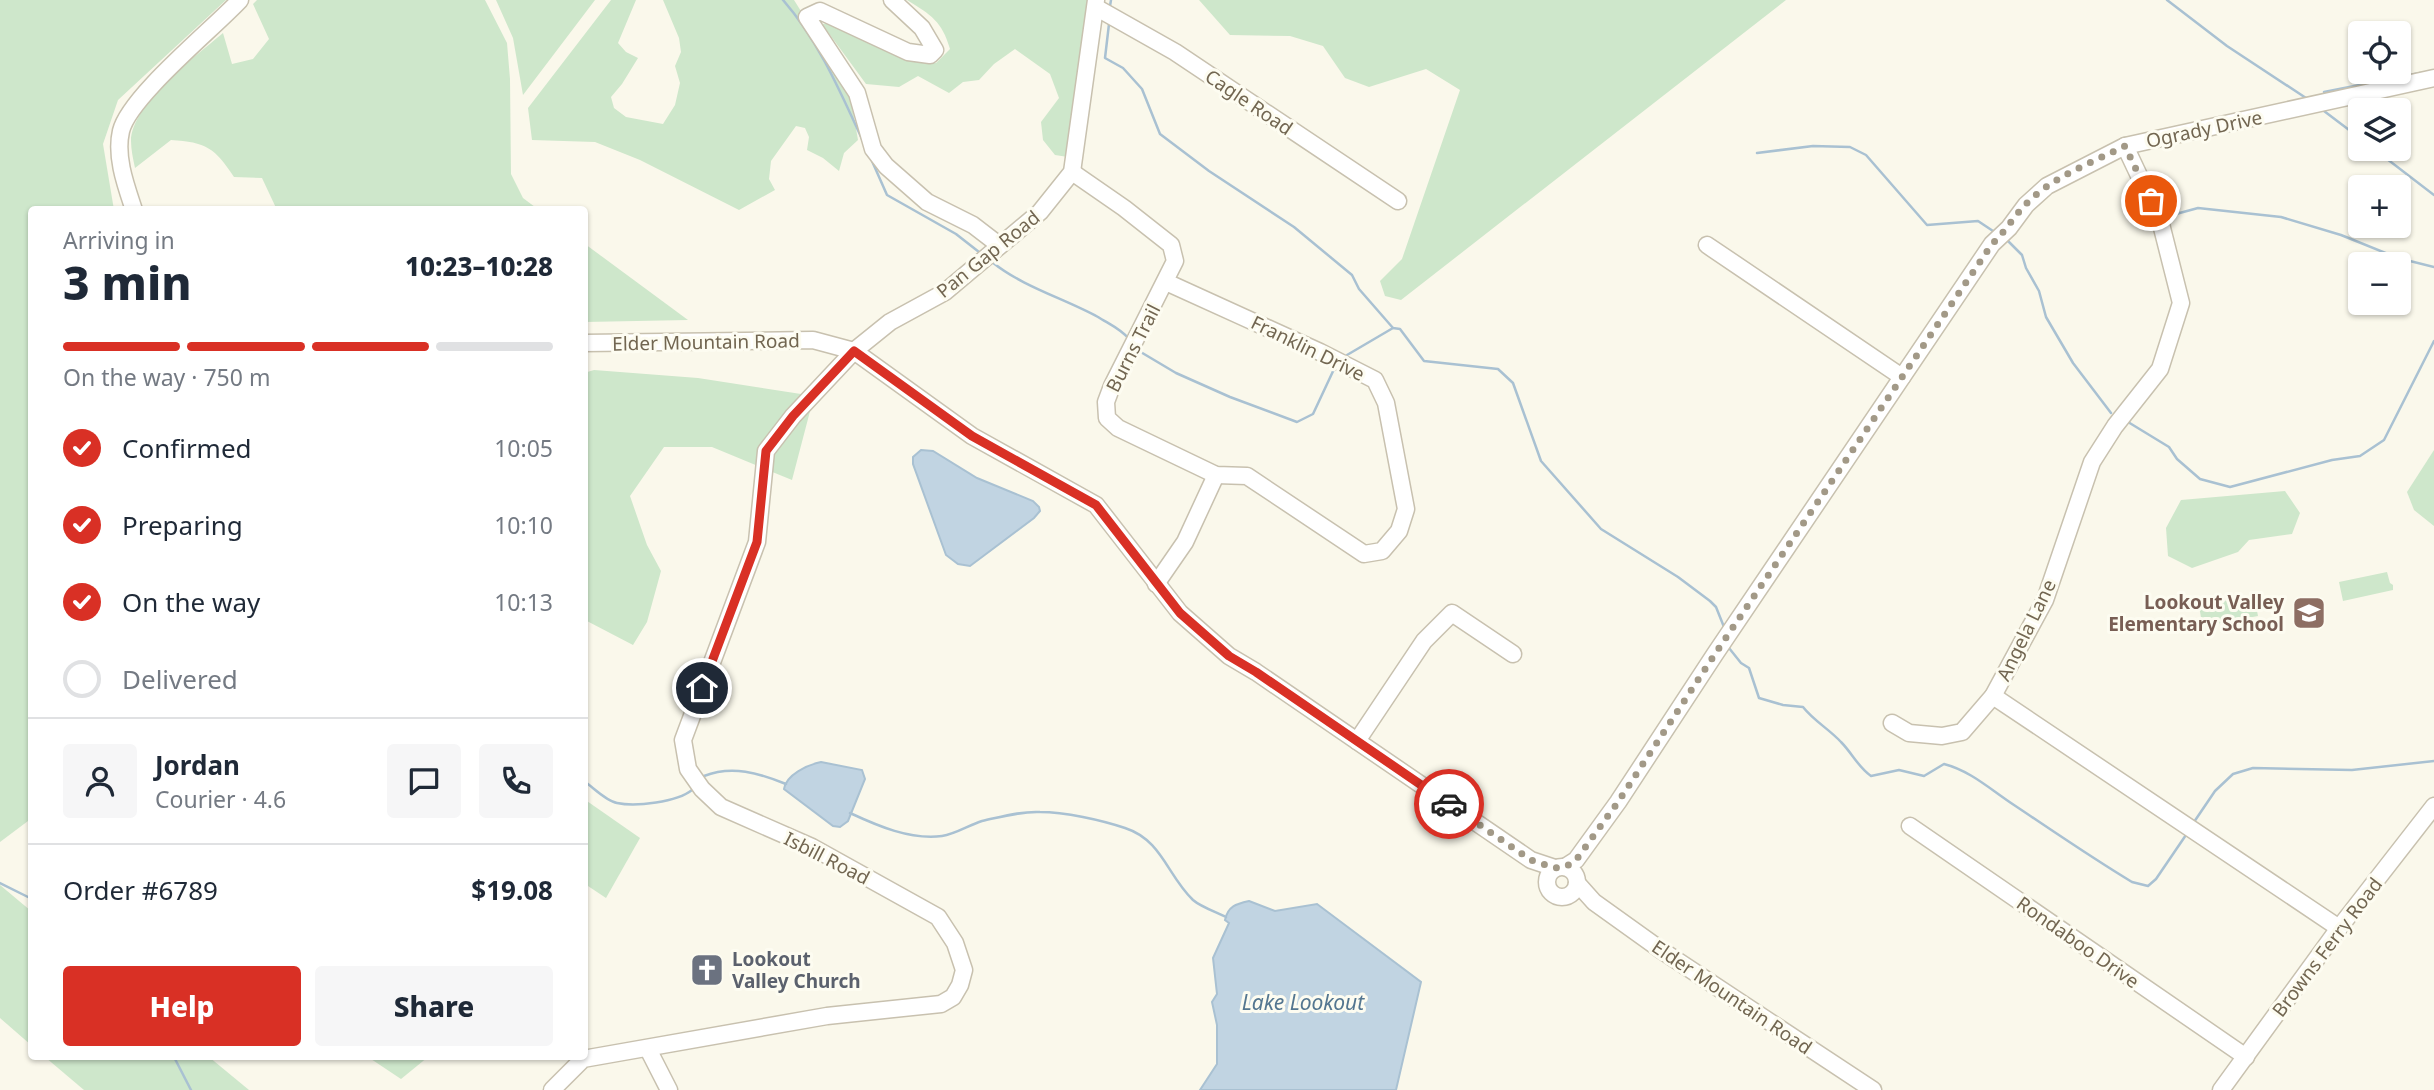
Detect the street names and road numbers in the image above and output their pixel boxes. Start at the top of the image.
street label: Cagle Road [1200,63,1298,141]
street label: Ogrady Drive [2144,104,2264,154]
street label: Pan Gap Road [931,204,1045,304]
street label: Burns Trail [1100,300,1166,396]
street label: Franklin Drive [1247,309,1369,387]
street label: Elder Mountain Road [612,327,800,357]
street label: Angela Lane [1990,575,2062,685]
street label: Isbill Road [780,825,874,891]
street label: Browns Ferry Road [2266,872,2388,1022]
street label: Rondaboo Drive [2012,890,2144,994]
street label: Elder Mountain Road [1647,934,1817,1060]

